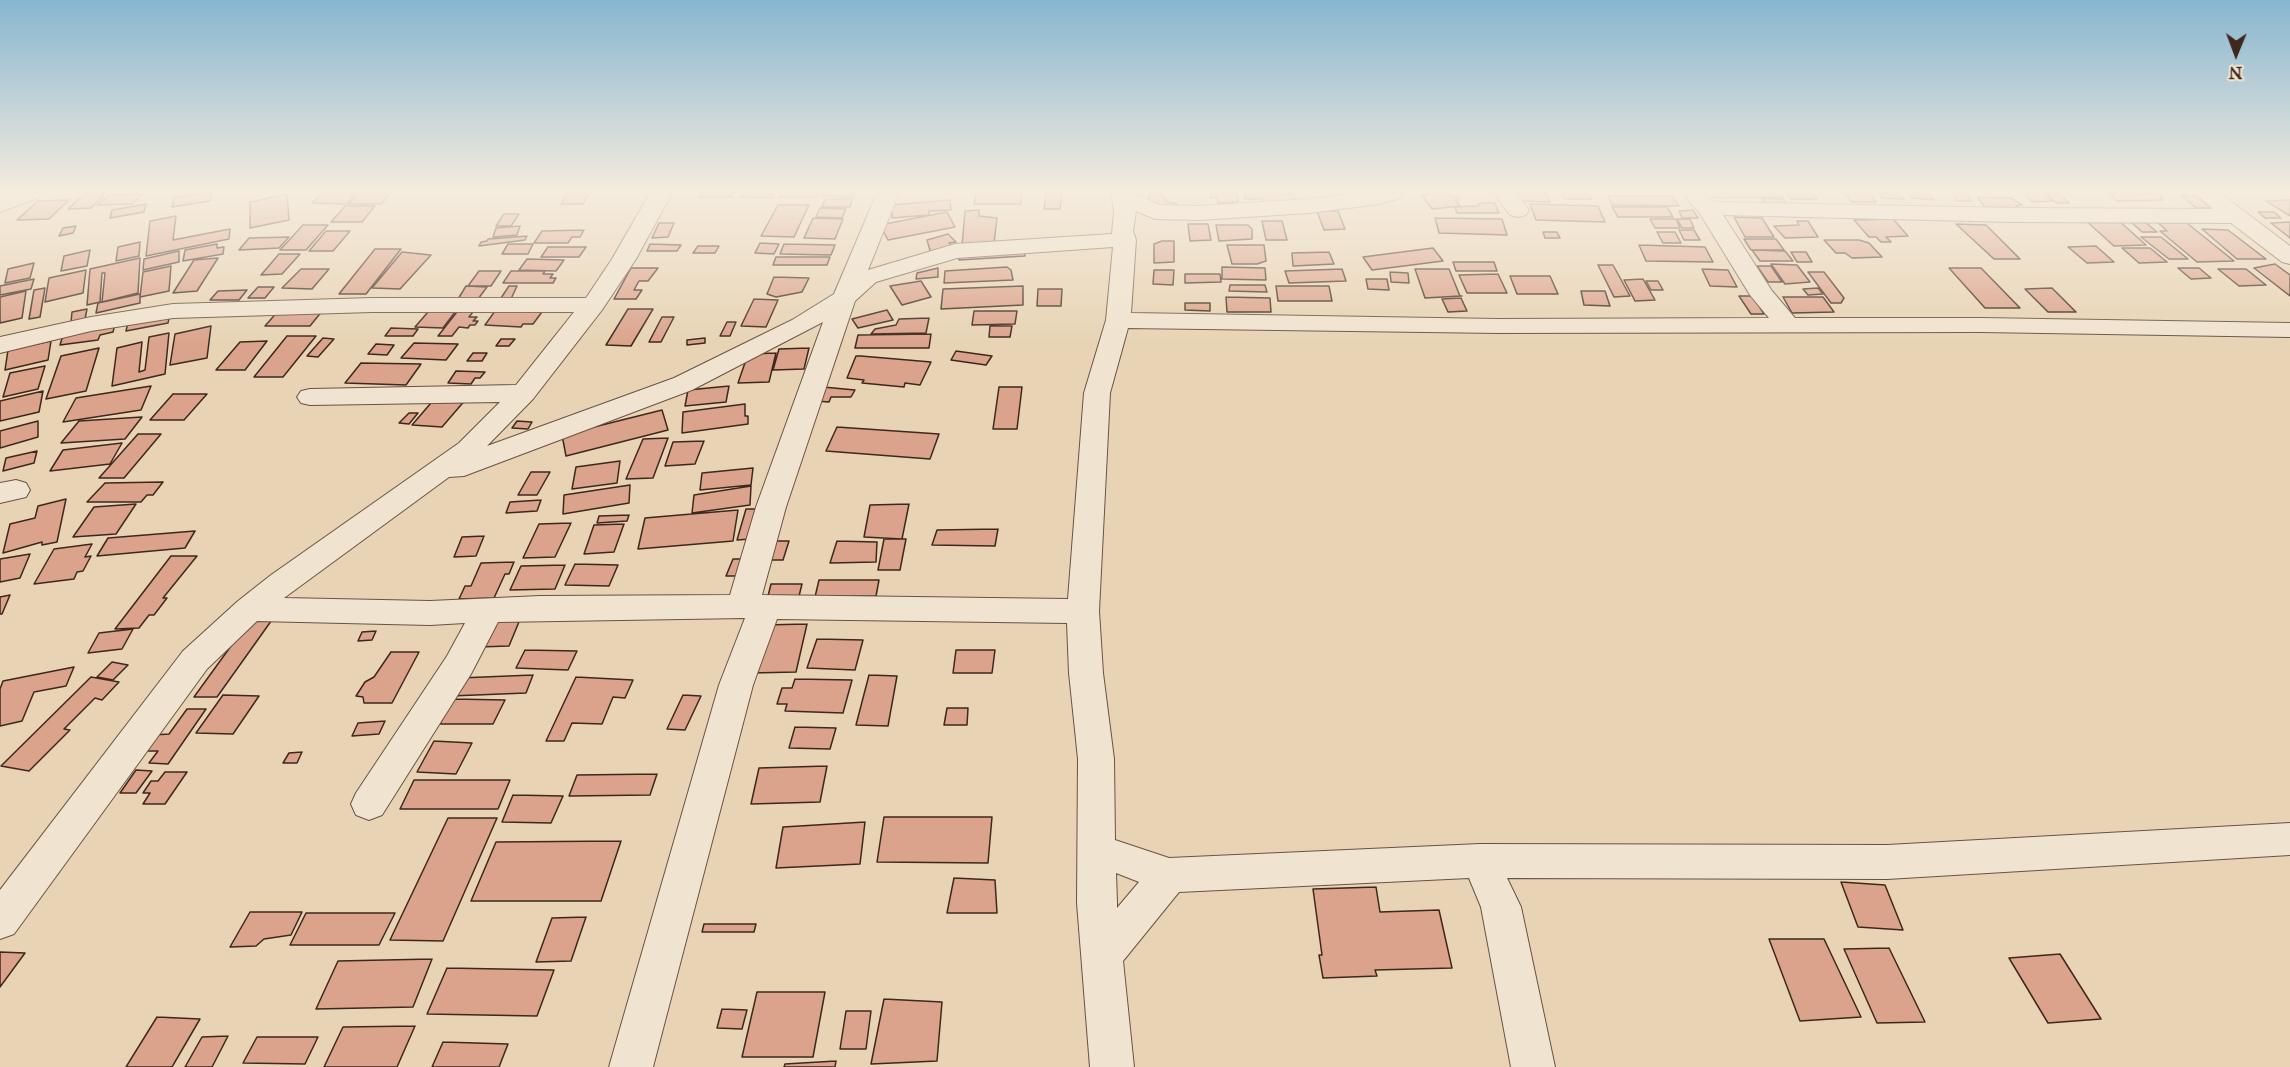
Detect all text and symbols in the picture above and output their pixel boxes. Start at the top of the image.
north arrow [2206,24,2266,84]
text: N [2229,63,2243,82]

